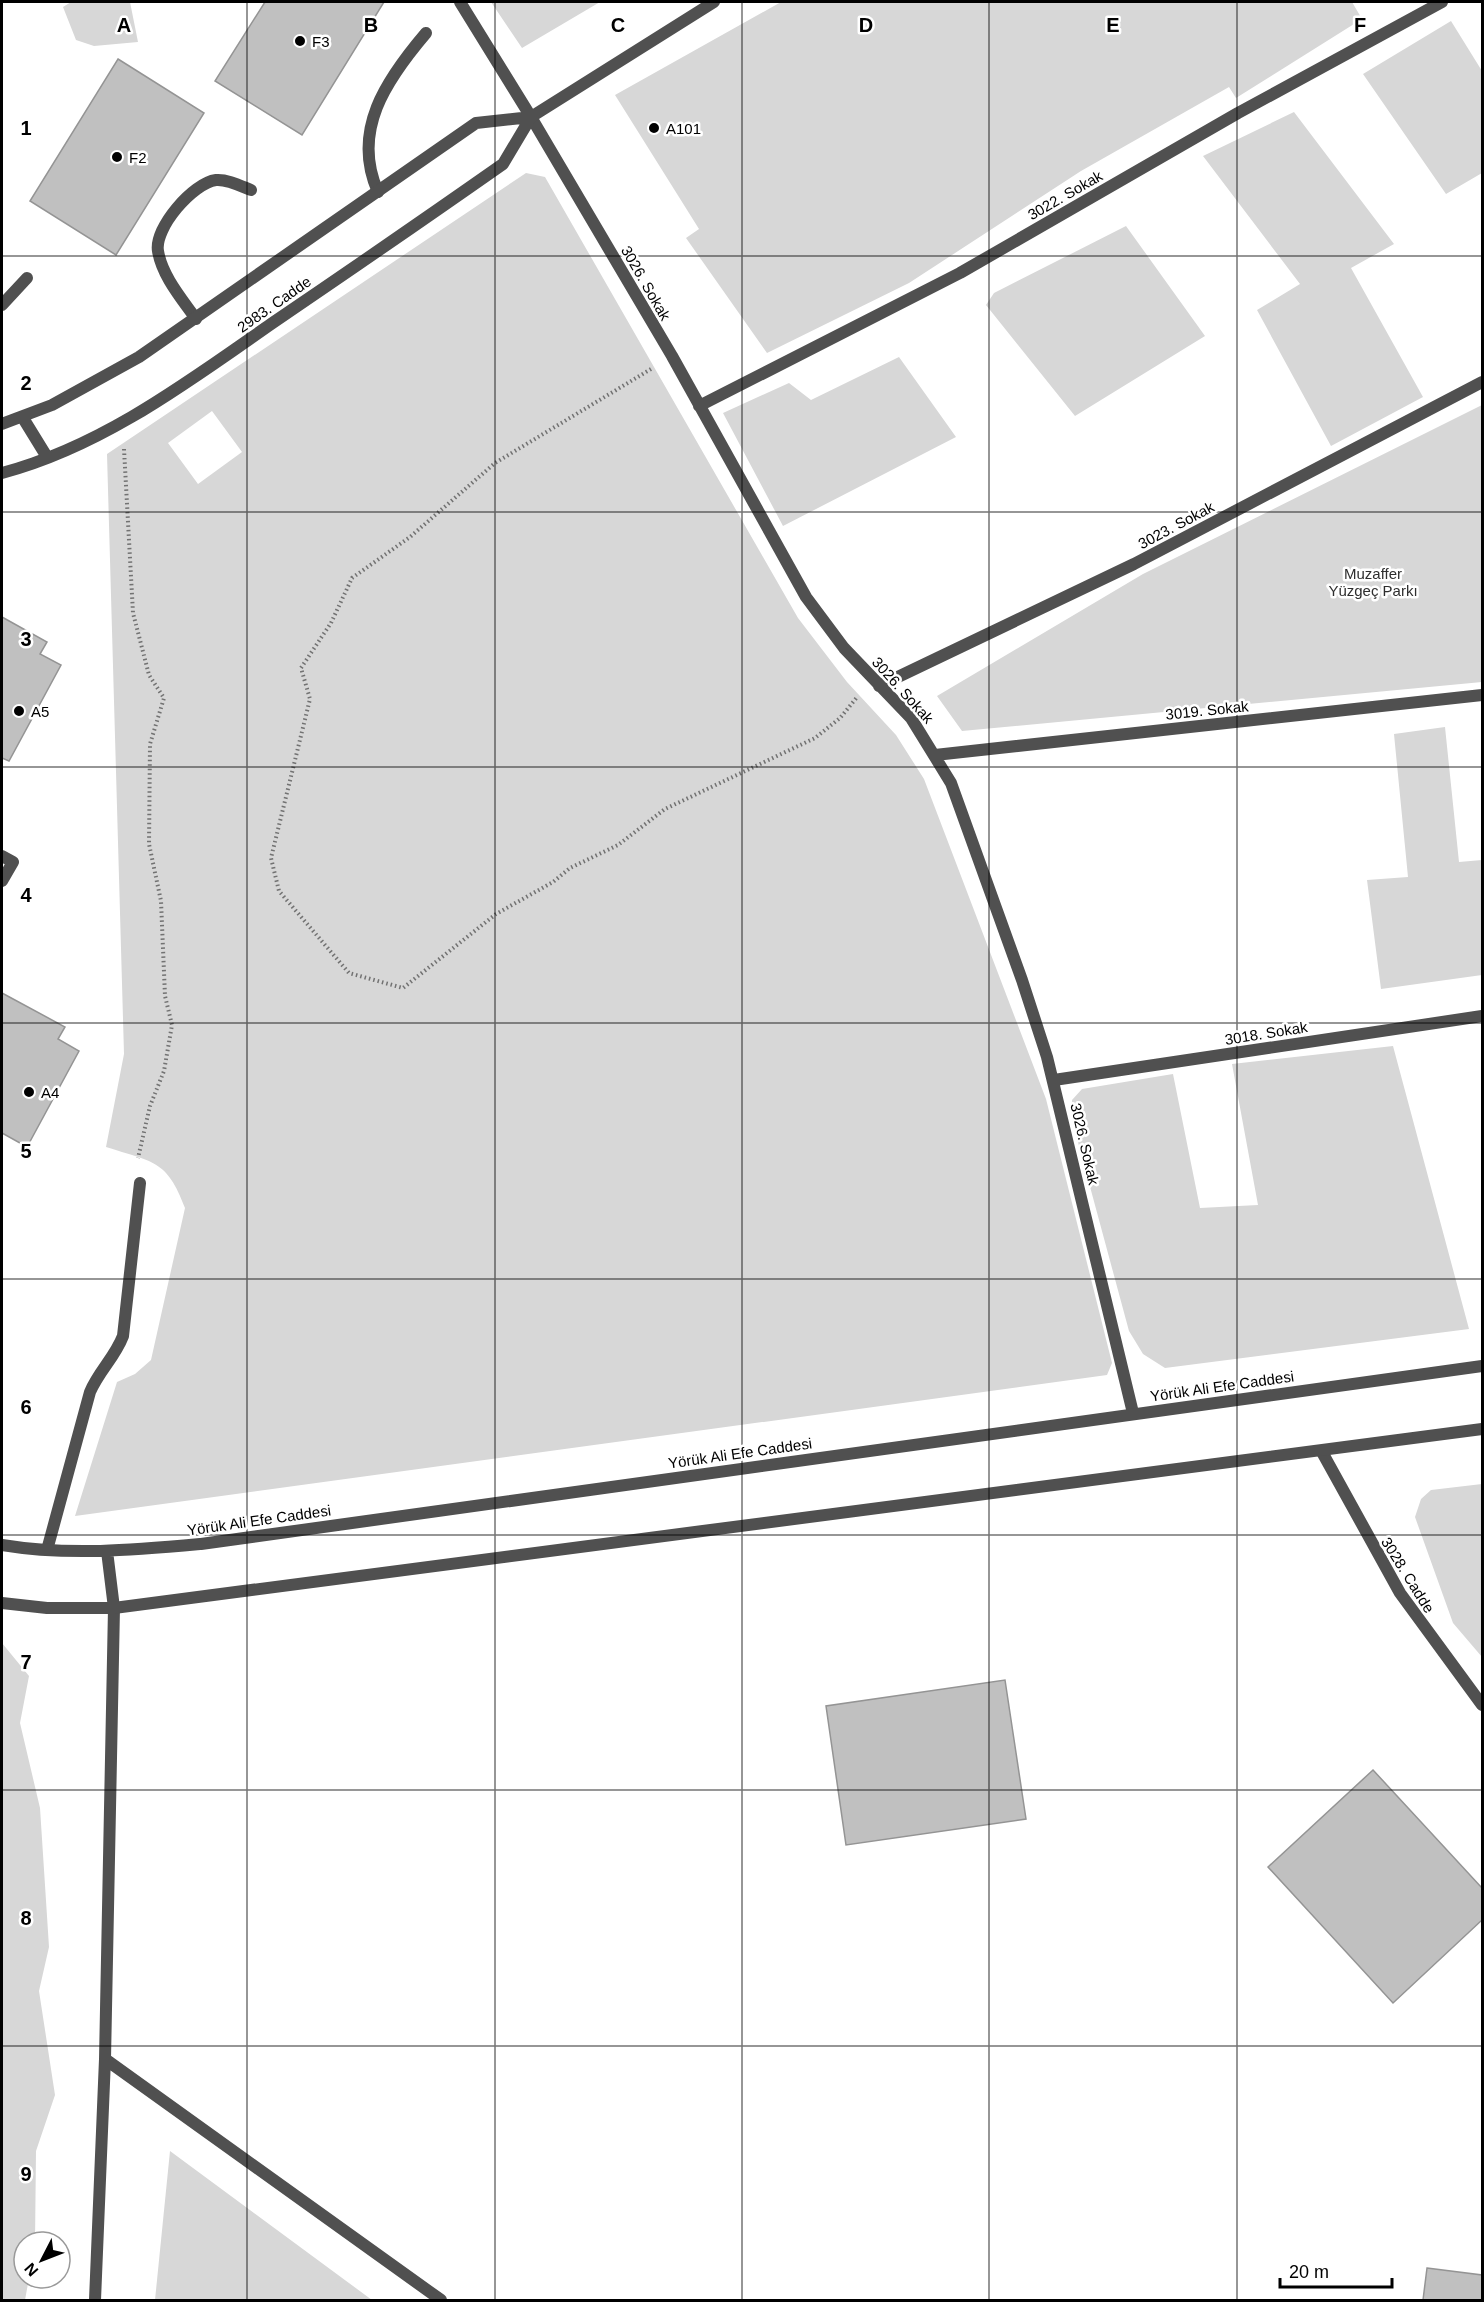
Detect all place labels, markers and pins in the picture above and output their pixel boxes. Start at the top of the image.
place label: F3 [312,33,330,50]
marker: F3 [293,34,307,48]
place label: A101 [666,120,701,137]
marker: A101 [647,121,661,135]
place label: F2 [129,149,147,166]
marker: F2 [110,150,124,164]
place label: A5 [31,703,49,720]
marker: A5 [12,704,26,718]
place label: A4 [41,1084,59,1101]
marker: A4 [22,1085,36,1099]

